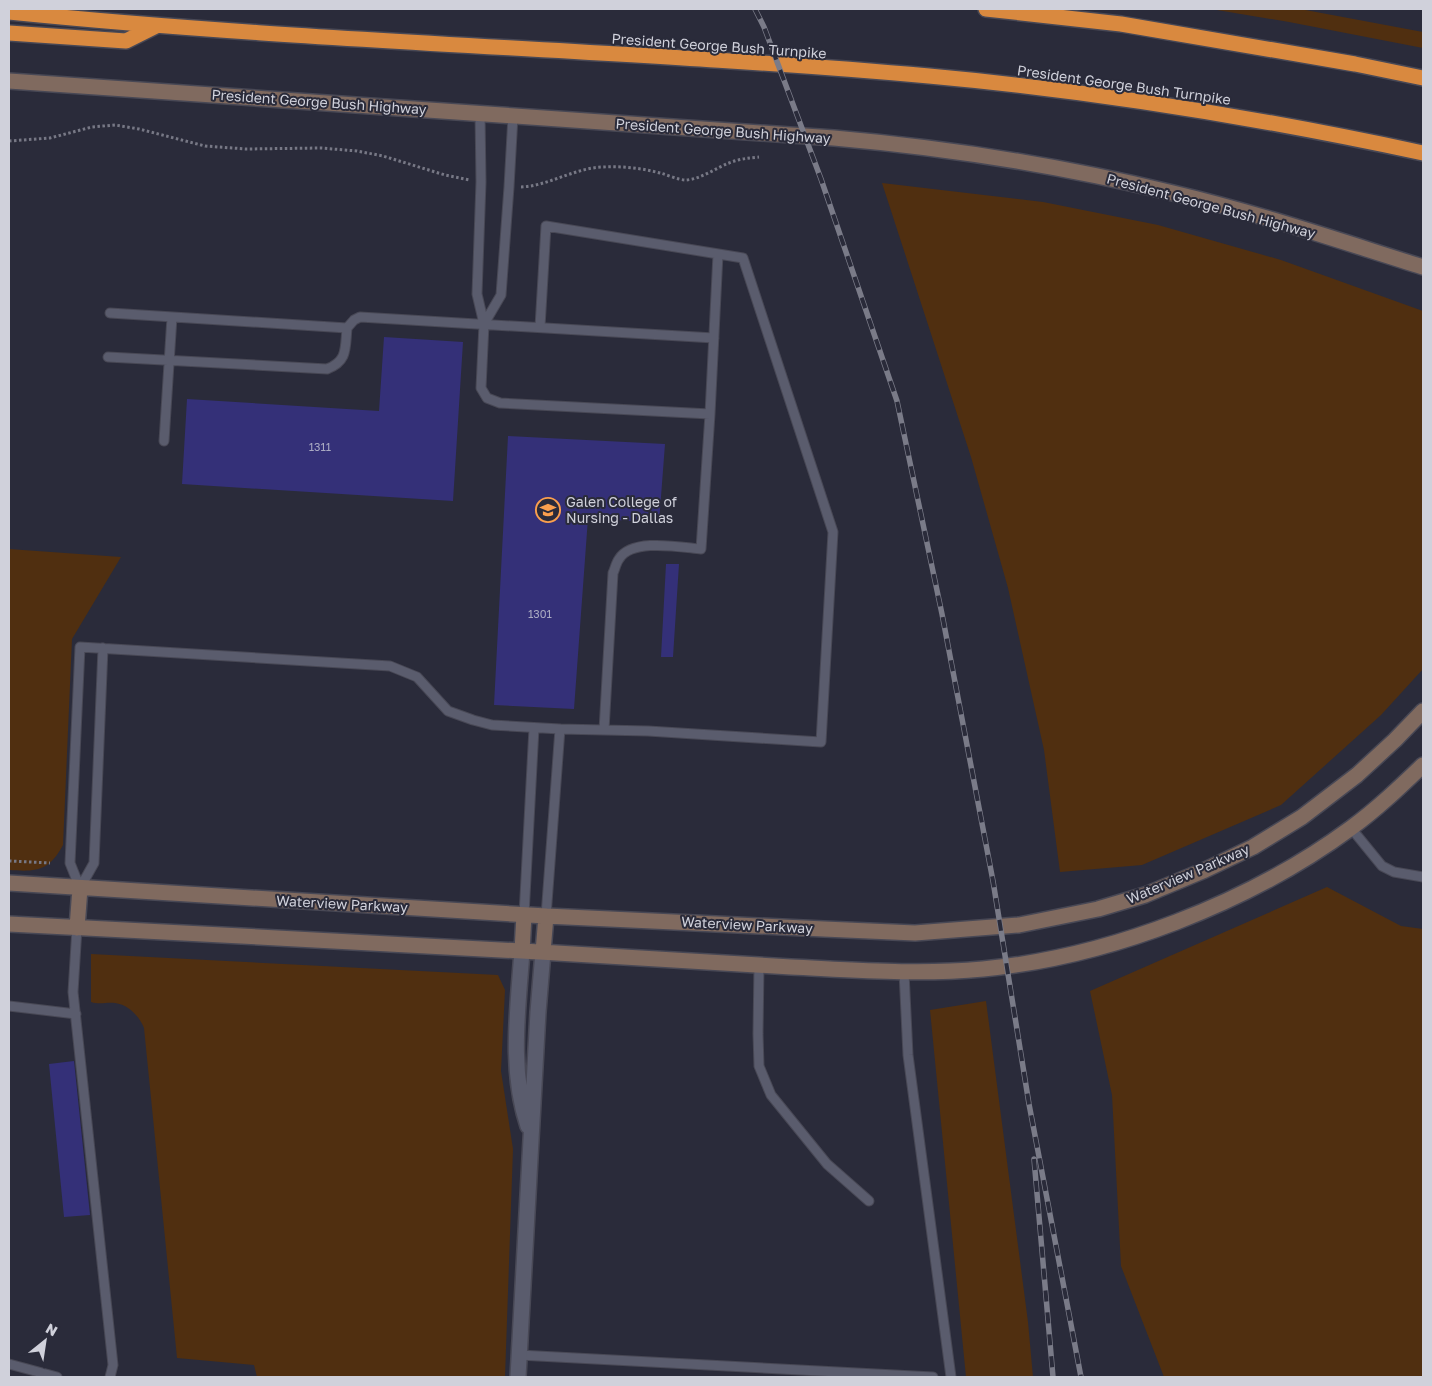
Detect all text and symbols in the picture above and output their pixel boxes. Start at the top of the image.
street label: President George Bush Turnpike [611,30,827,61]
street label: President George Bush Turnpike [1016,61,1232,108]
street label: President George Bush Highway [211,86,427,118]
street label: President George Bush Highway [615,115,831,147]
street label: President George Bush Highway [1105,169,1318,242]
house number: 1311 [309,440,331,453]
place label: Galen College of Nursing - Dallas [566,493,677,526]
school or university icon: Galen College of Nursing - Dallas [535,497,561,523]
house number: 1301 [528,607,552,620]
street label: Waterview Parkway [1124,840,1252,907]
street label: Waterview Parkway [276,892,408,915]
street label: Waterview Parkway [681,913,813,936]
north arrow [20,1316,70,1366]
text: N [43,1319,61,1339]

